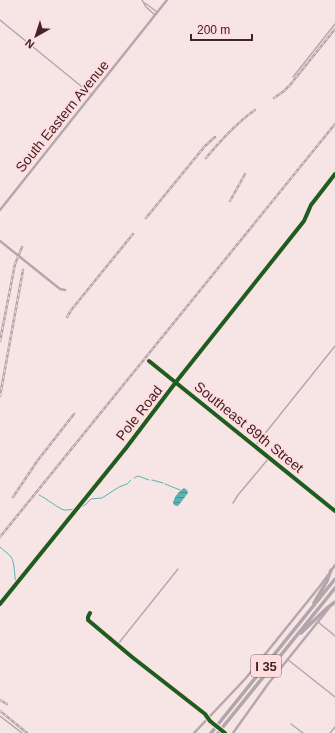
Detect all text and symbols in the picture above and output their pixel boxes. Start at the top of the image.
north arrow [16,16,56,56]
scale bar [191,16,252,42]
text: 200 m [197,23,230,37]
text: N [23,37,37,51]
street label: South Eastern Avenue [12,57,112,175]
street label: Southeast 89th Street [191,378,307,476]
street label: Pole Road [113,382,165,444]
road number: I 35 [251,655,281,677]

